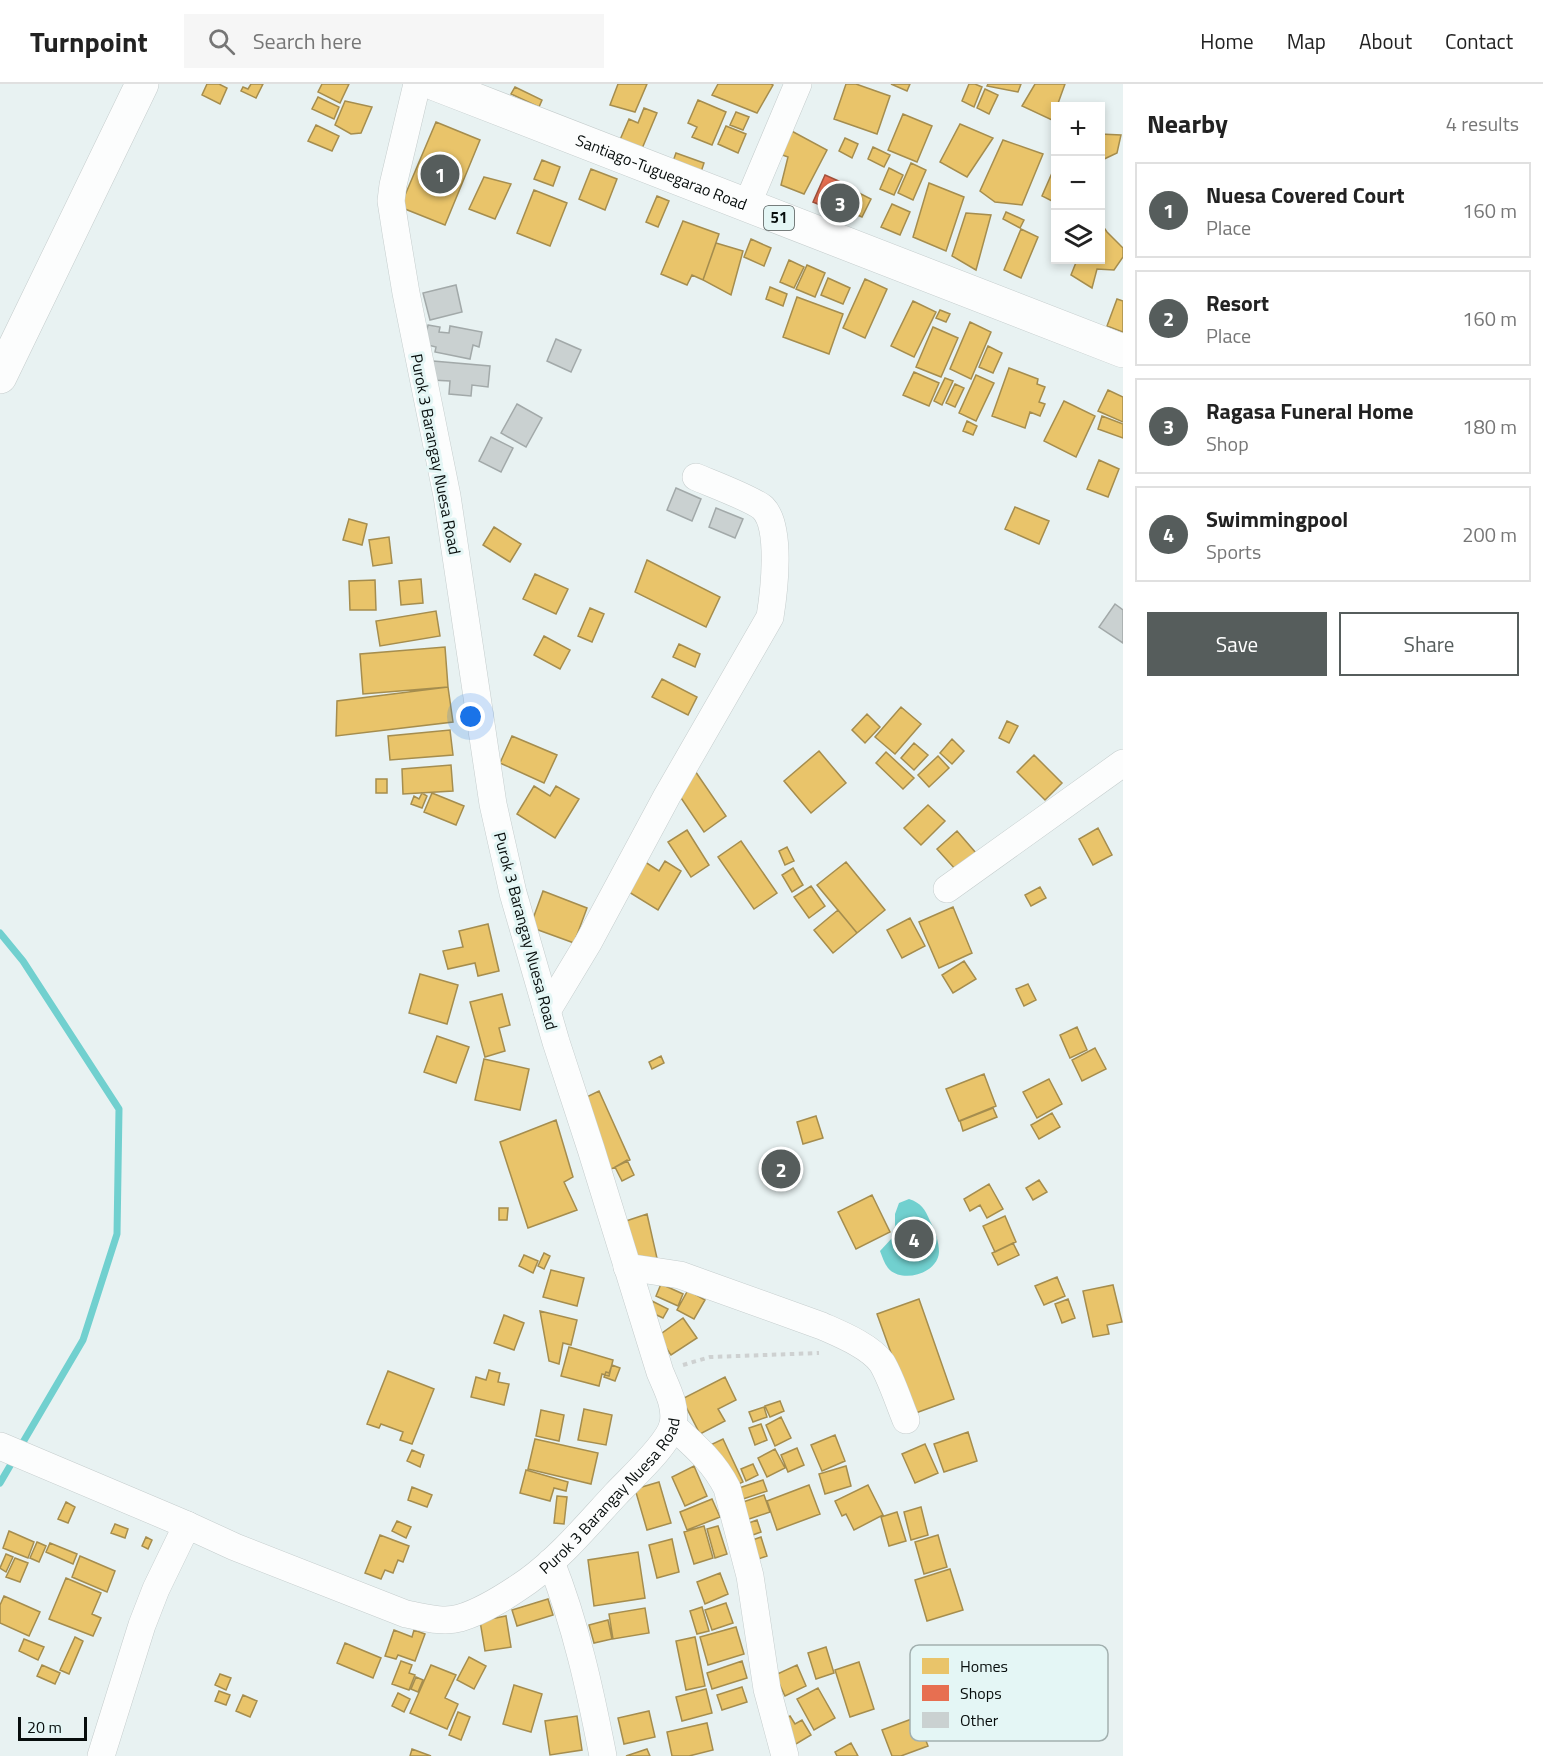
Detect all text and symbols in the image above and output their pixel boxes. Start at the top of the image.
search box [184,14,604,68]
text: Turnpoint [30,20,148,63]
text: Search here [253,24,362,58]
icon: search [205,25,238,58]
text: Home [1200,25,1254,57]
text: Map [1287,25,1326,57]
text: About [1359,25,1412,57]
text: Contact [1445,25,1513,57]
map controls [1051,102,1105,264]
button: + [1051,102,1105,156]
text: Nearby [1147,104,1228,143]
text: 4 results [1446,108,1519,139]
street label: Santiago-Tuguegarao Road [572,128,751,216]
pin: 1 [420,152,460,196]
button: − [1051,156,1105,210]
text: Nuesa Covered Court [1206,178,1405,212]
pin: 3 [820,180,860,226]
text: 1 [1163,195,1174,226]
text: 160 m [1462,195,1517,226]
road number: 51 [764,206,794,230]
button: layers [1051,210,1105,264]
text: Place [1206,212,1251,243]
text: Resort [1206,286,1269,320]
text: 2 [1163,303,1174,334]
text: 160 m [1462,303,1517,334]
text: Place [1206,320,1251,351]
street label: Purok 3 Barangay Nuesa Road [405,352,467,556]
text: Ragasa Funeral Home [1206,394,1414,428]
text: 3 [1163,411,1174,442]
text: 180 m [1462,411,1517,442]
text: Shop [1206,428,1249,459]
text: Swimmingpool [1206,502,1348,536]
text: 4 [1163,519,1174,550]
text: 200 m [1462,519,1517,550]
text: Sports [1206,536,1261,567]
button: Save [1147,612,1327,676]
button: Share [1339,612,1519,676]
your location [456,702,485,731]
street label: Purok 3 Barangay Nuesa Road [488,829,564,1033]
pin: 2 [762,1146,800,1192]
pin: 4 [894,1216,934,1262]
street label: Purok 3 Barangay Nuesa Road [534,1416,686,1580]
legend [910,1645,1108,1741]
text: Homes [960,1654,1008,1678]
text: Shops [960,1681,1002,1705]
text: Other [960,1708,999,1732]
scale bar [18,1714,87,1742]
text: 20 m [27,1715,62,1739]

